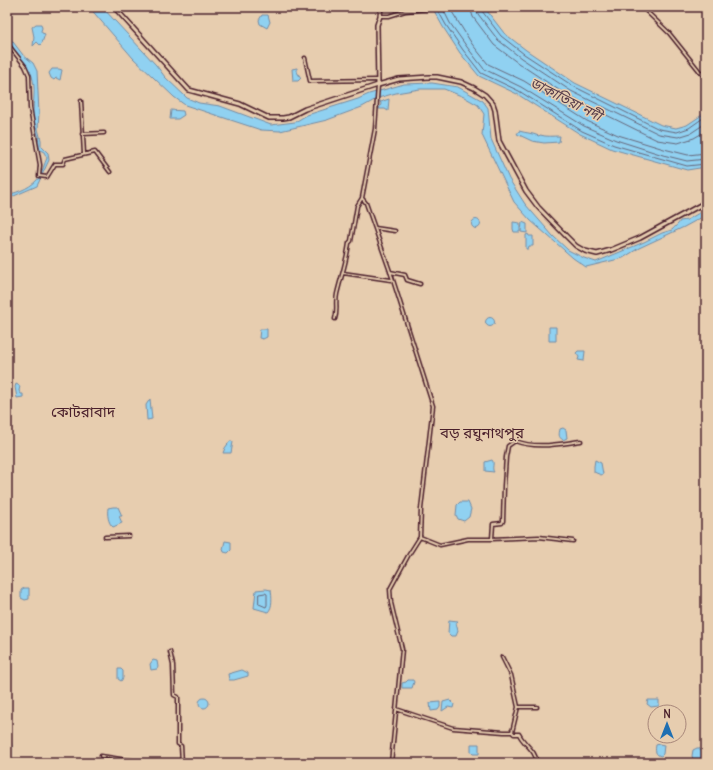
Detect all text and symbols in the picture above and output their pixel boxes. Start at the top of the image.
water label: ডাকাতিয়া নদী [527,73,608,126]
district label: কোটরাবাদ [51,402,116,421]
district label: বড় রঘুনাথপুর [439,423,525,442]
north arrow [647,704,687,744]
text: N [663,707,671,721]

